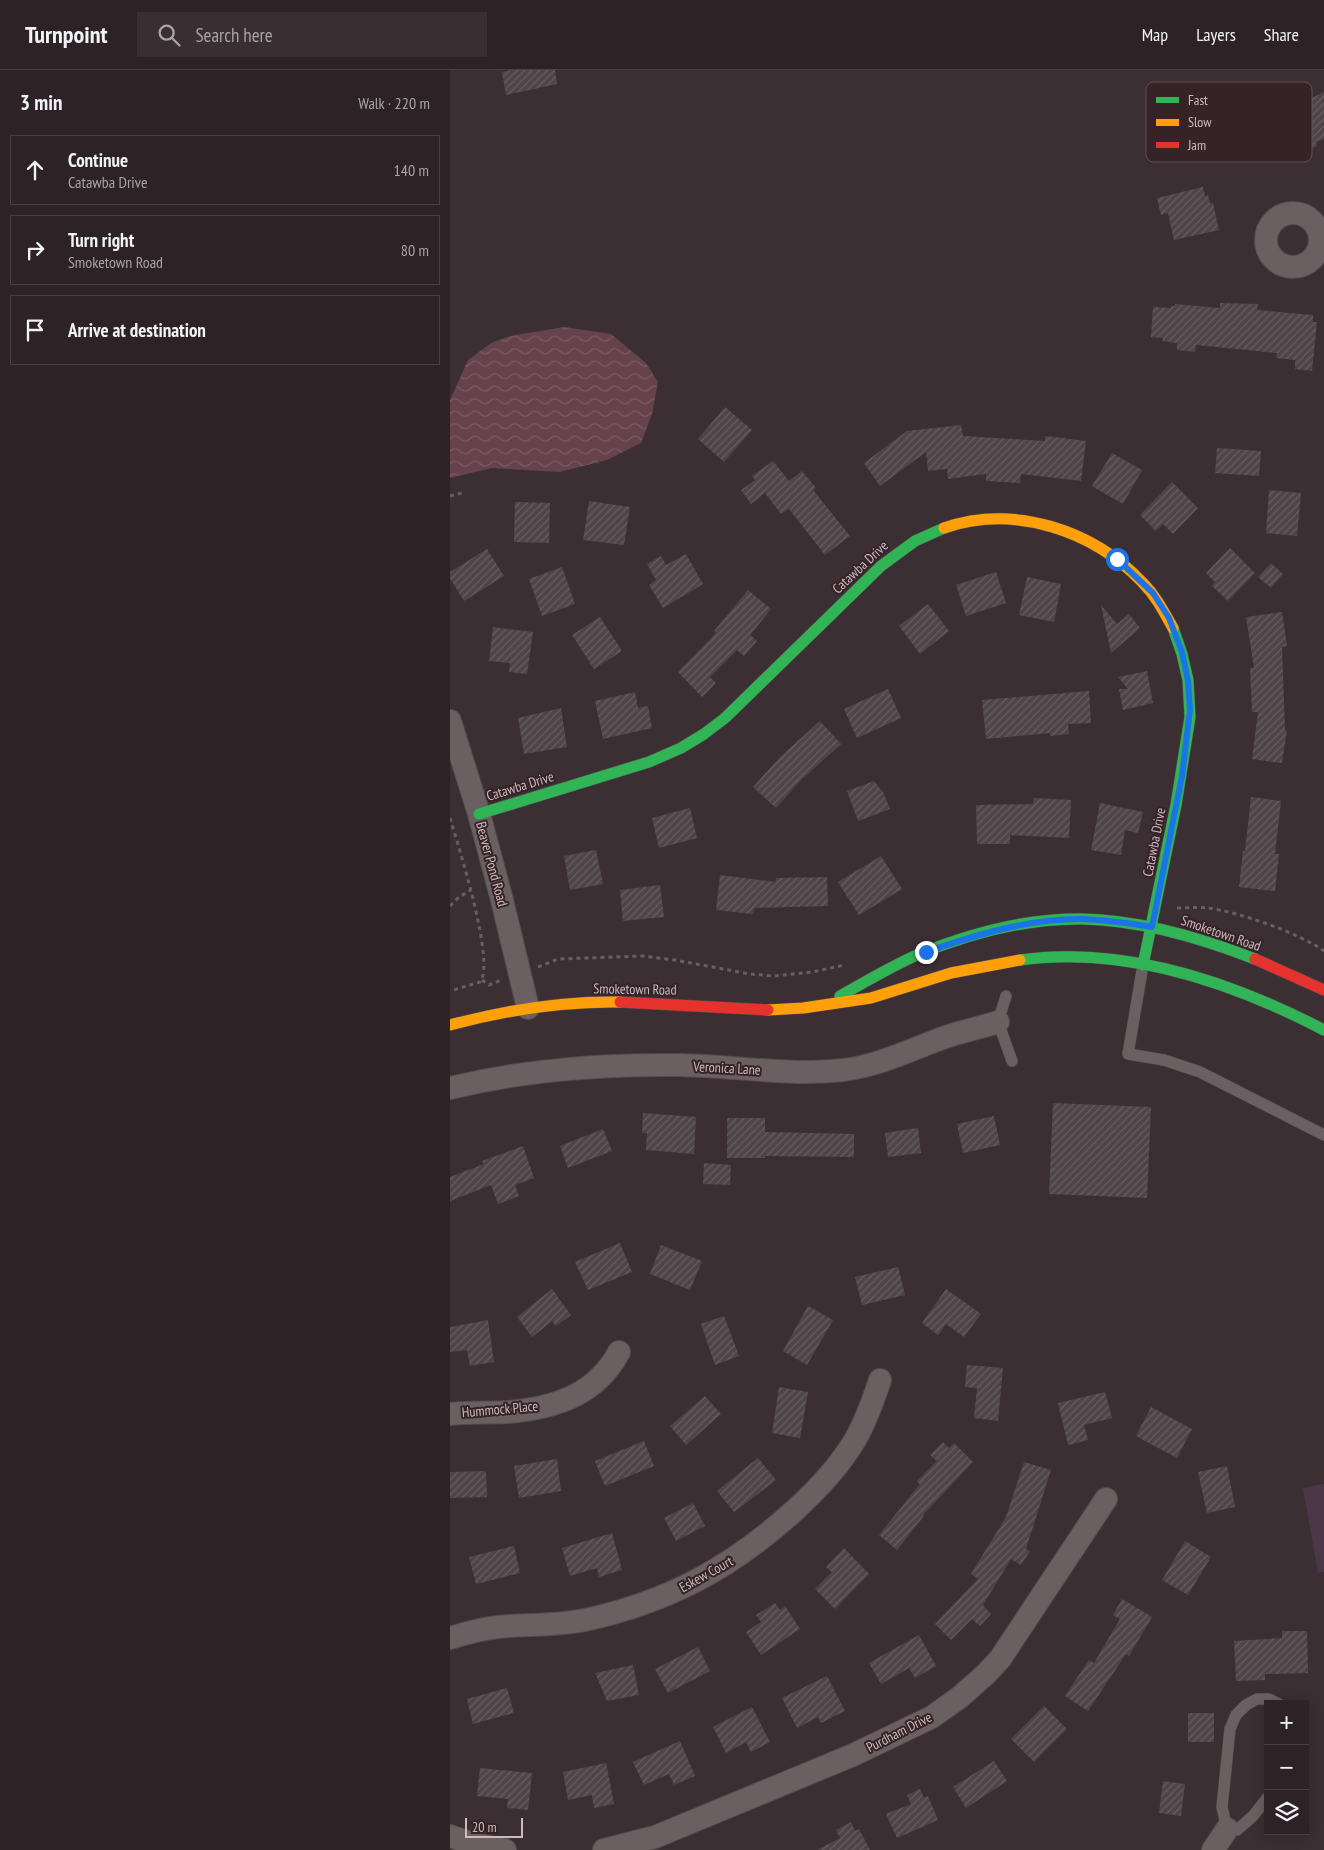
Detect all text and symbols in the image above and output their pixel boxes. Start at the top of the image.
search box [137,12,487,57]
text: Turnpoint [25,19,107,50]
icon: search [155,21,183,49]
text: Search here [195,23,273,47]
text: Map [1142,23,1168,46]
text: Layers [1196,23,1236,46]
text: Share [1264,23,1299,46]
legend [1146,82,1312,162]
text: 3 min [20,89,62,116]
text: Fast [1188,91,1208,109]
text: Walk · 220 m [358,93,430,113]
text: Slow [1188,113,1212,131]
text: Jam [1187,136,1206,154]
text: Continue [68,148,128,172]
icon: ahead [21,156,49,184]
text: 140 m [394,160,429,180]
text: Catawba Drive [68,172,148,192]
text: Turn right [68,228,134,252]
icon: right [21,236,49,264]
text: 80 m [401,240,429,260]
text: Smoketown Road [68,252,163,272]
icon: arrive [21,316,49,344]
text: Arrive at destination [68,318,206,342]
street label: Catawba Drive [828,537,892,597]
route start [1106,548,1129,571]
street label: Catawba Drive [484,767,556,805]
street label: Catawba Drive [1139,806,1170,878]
street label: Beaver Pond Road [472,820,512,908]
street label: Smoketown Road [1179,911,1263,955]
route end [915,941,938,964]
street label: Smoketown Road [593,979,677,999]
street label: Veronica Lane [692,1057,761,1079]
street label: Hummock Place [461,1397,539,1421]
street label: Eskew Court [676,1552,736,1596]
map controls [1264,1700,1309,1835]
button: + [1264,1700,1309,1745]
street label: Purdham Drive [863,1708,935,1756]
button: − [1264,1745,1309,1790]
button: layers [1264,1790,1309,1835]
scale bar [465,1815,522,1838]
text: 20 m [472,1818,497,1836]

